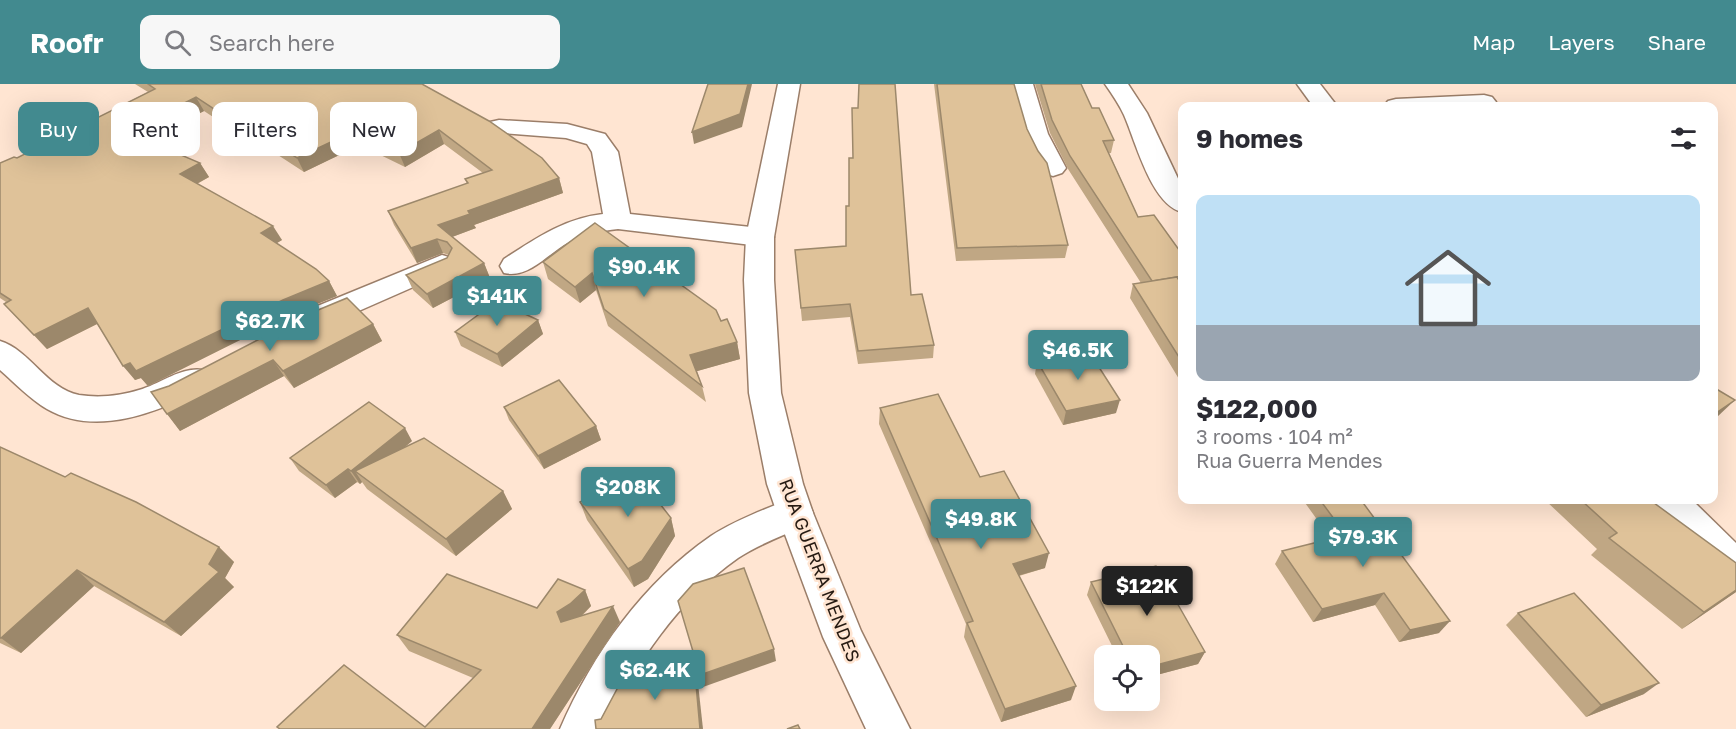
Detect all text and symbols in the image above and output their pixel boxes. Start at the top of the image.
search box [140,15,560,69]
text: Roofr [30,26,104,59]
icon: search [161,26,194,59]
text: Search here [209,29,335,56]
text: Map [1472,29,1515,55]
text: Layers [1548,29,1615,55]
text: Share [1648,29,1706,55]
chip: Buy [18,102,99,156]
chip: Rent [111,102,200,156]
chip: Filters [212,102,318,156]
chip: New [330,102,417,156]
icon: filters [1667,122,1700,155]
text: 9 homes [1196,123,1303,154]
icon: home [1394,234,1502,342]
pin: $90.4K [595,247,693,298]
text: $90.4K [608,254,680,278]
pin: $141K [455,276,539,327]
text: $141K [467,283,528,307]
pin: $62.7K [221,301,319,352]
text: $62.7K [235,308,305,332]
pin: $46.5K [1029,330,1127,381]
text: $46.5K [1042,337,1114,361]
text: $122,000 [1196,393,1318,424]
text: 3 rooms · 104 m² [1196,424,1353,448]
text: Rua Guerra Mendes [1196,448,1383,472]
pin: $208K [586,467,670,518]
text: $208K [595,474,661,498]
street label: RUA GUERRA MENDES [775,475,865,665]
pin: $49.8K [932,499,1030,550]
text: $49.8K [945,506,1017,530]
pin: $79.3K [1314,517,1412,568]
text: $79.3K [1328,524,1398,548]
pin: $122K [1105,566,1189,617]
text: $122K [1116,573,1178,597]
map controls [1094,645,1160,711]
button: locate [1094,645,1160,711]
pin: $62.4K [606,650,704,701]
text: $62.4K [619,657,691,681]

